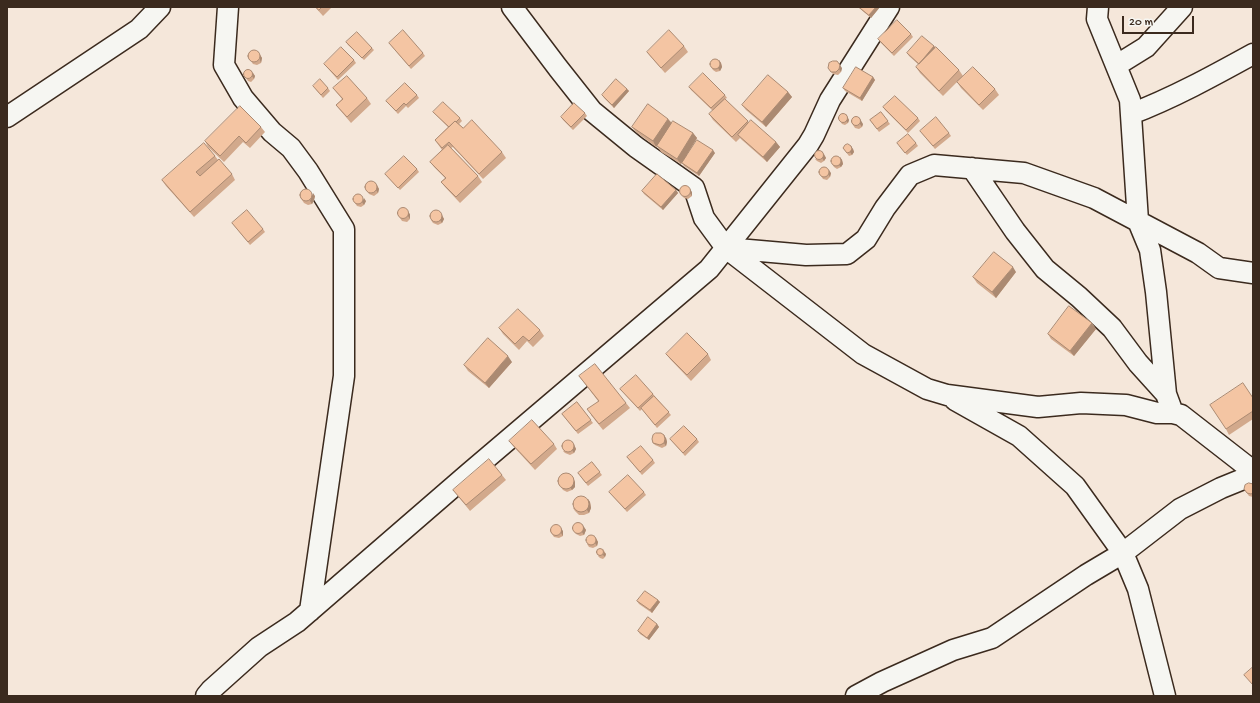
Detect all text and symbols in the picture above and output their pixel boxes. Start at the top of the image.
scale bar [1124,8,1196,34]
text: 20 m [1129,16,1153,30]

